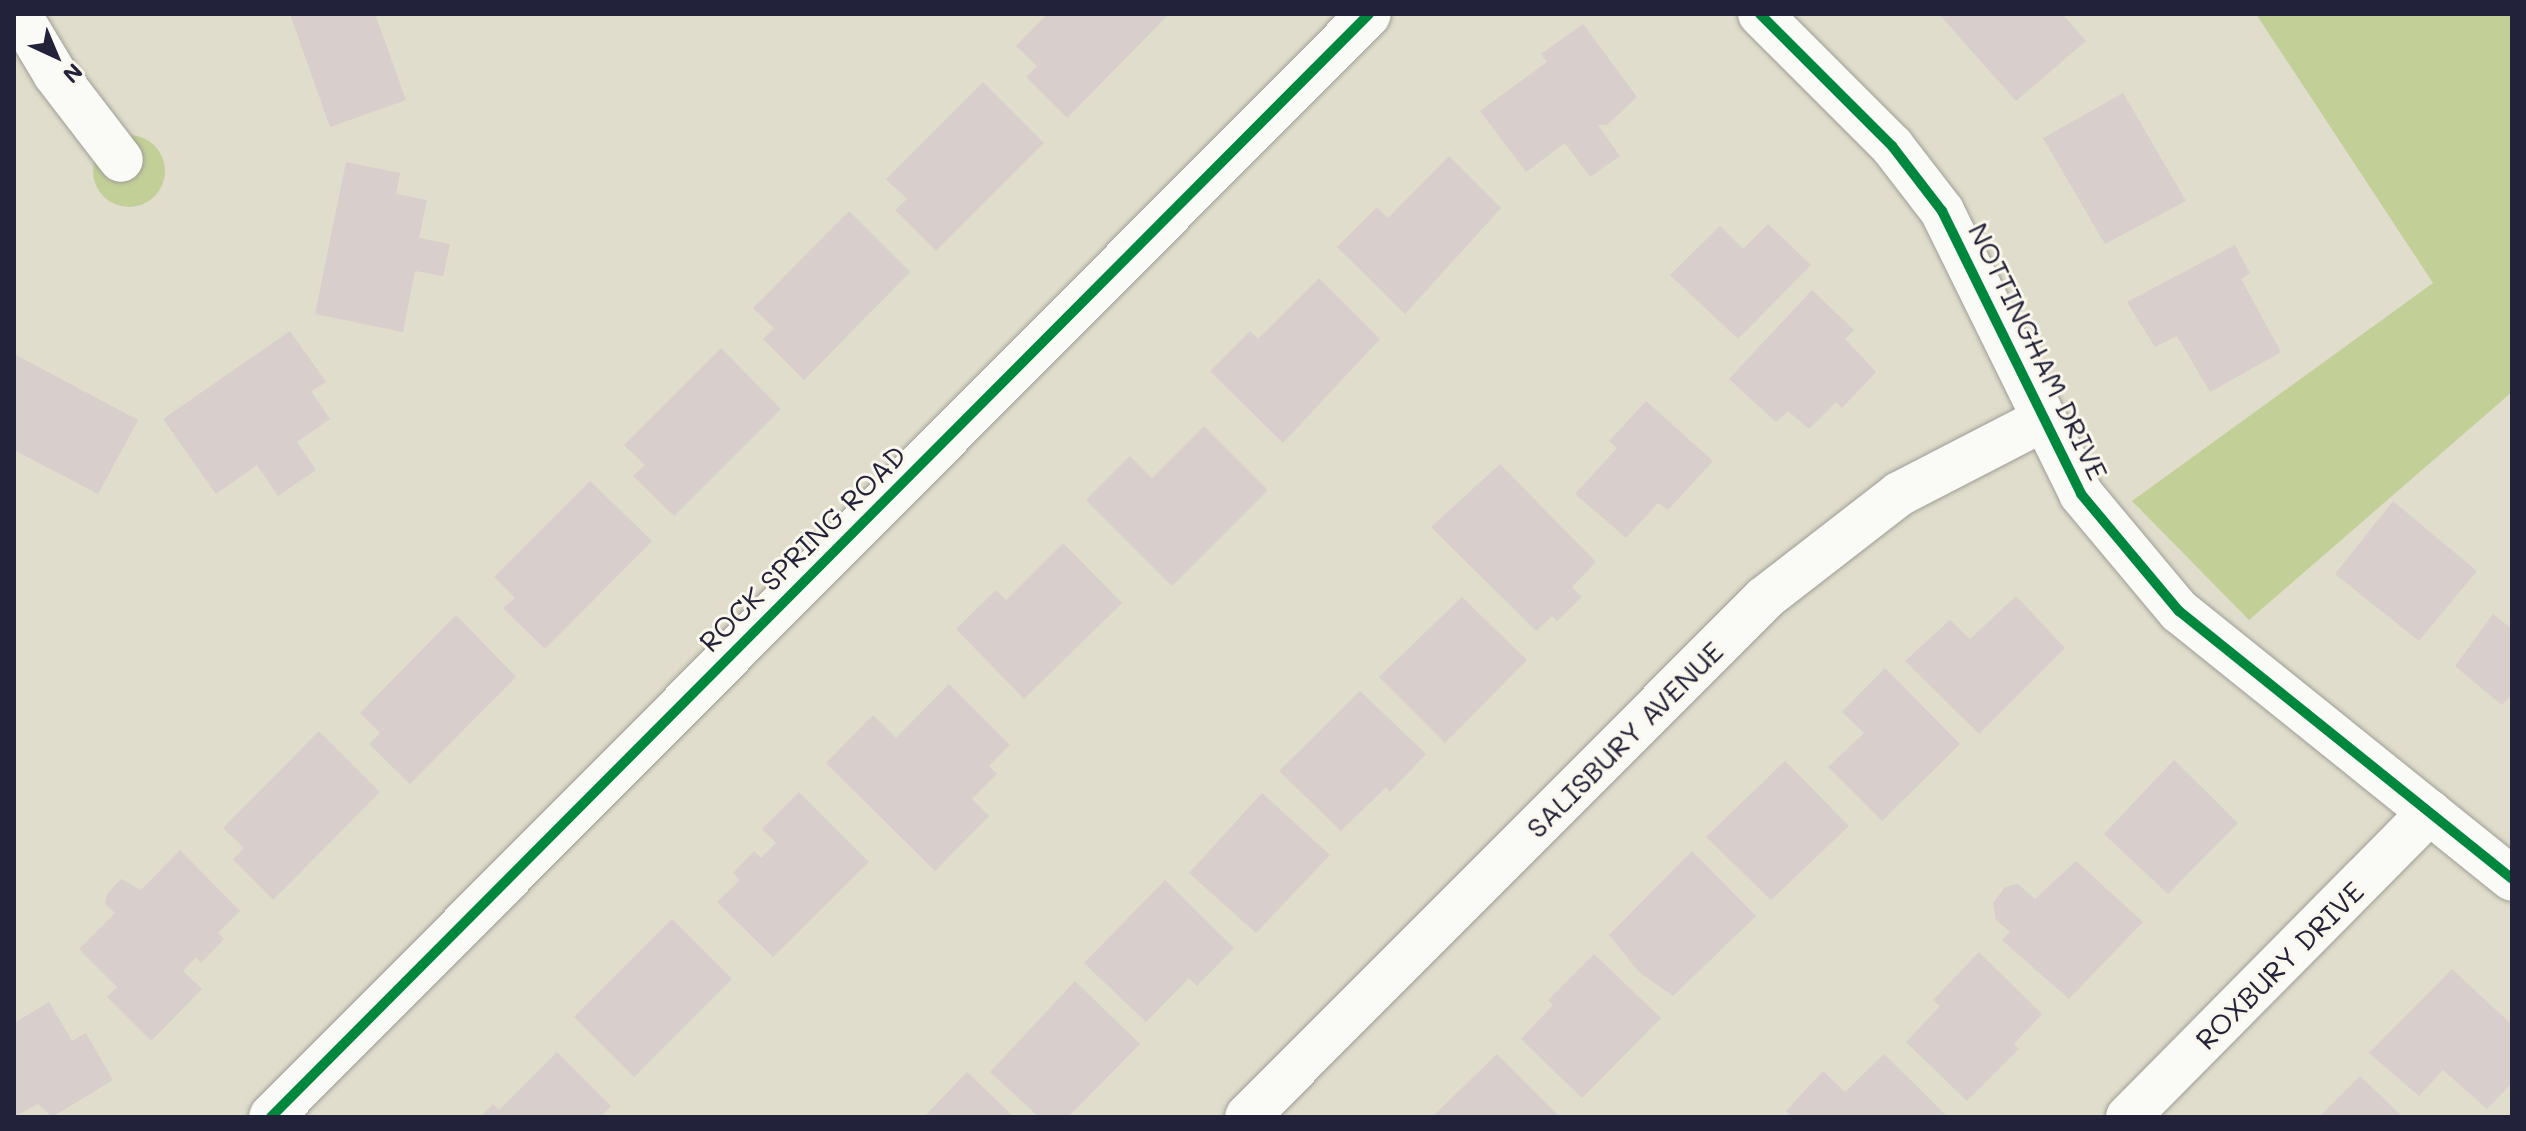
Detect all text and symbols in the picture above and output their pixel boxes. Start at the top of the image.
north arrow [16,16,96,96]
text: N [57,57,89,90]
street label: NOTTINGHAM DRIVE [1962,217,2116,485]
street label: ROCK SPRING ROAD [692,438,912,658]
street label: SALISBURY AVENUE [1519,634,1729,844]
street label: ROXBURY DRIVE [2188,874,2370,1056]

